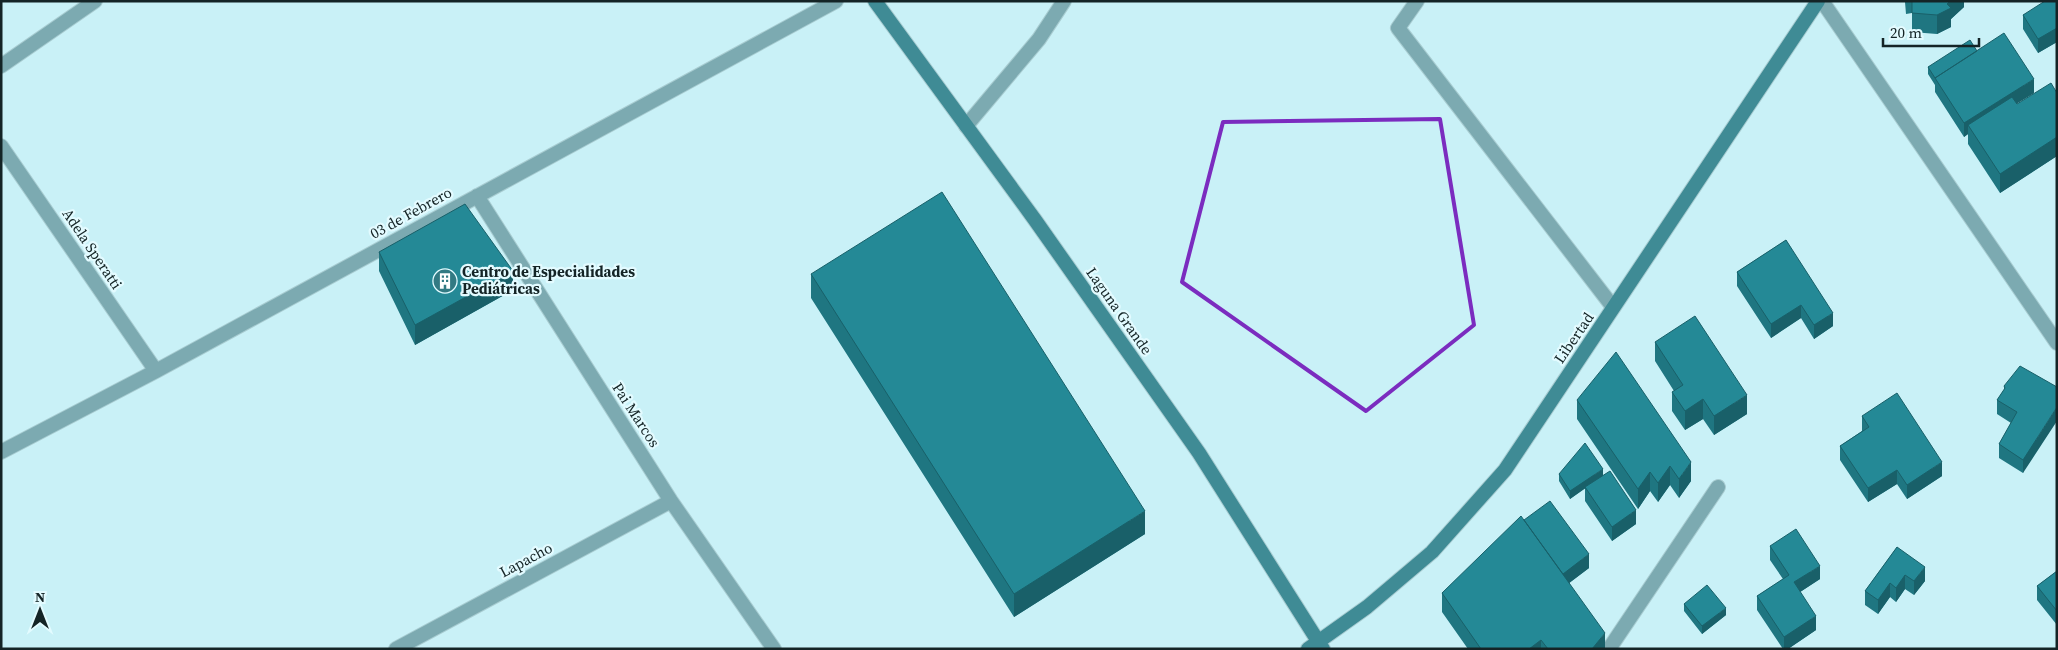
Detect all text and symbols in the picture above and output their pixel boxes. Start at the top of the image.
scale bar [1883,15,1979,47]
text: 20 m [1890,22,1922,43]
street label: 03 de Febrero [366,181,455,244]
street label: Adela Speratti [58,204,127,293]
place label: Centro de Especialidades Pediátricas [462,261,635,299]
street label: Laguna Grande [1081,263,1158,359]
building icon: Centro de Especialidades Pediátricas [432,268,458,294]
street label: Libertad [1549,308,1599,367]
street label: Pai Marcos [608,378,665,451]
street label: Lapacho [496,537,556,582]
north arrow [15,585,65,635]
text: N [35,587,45,607]

